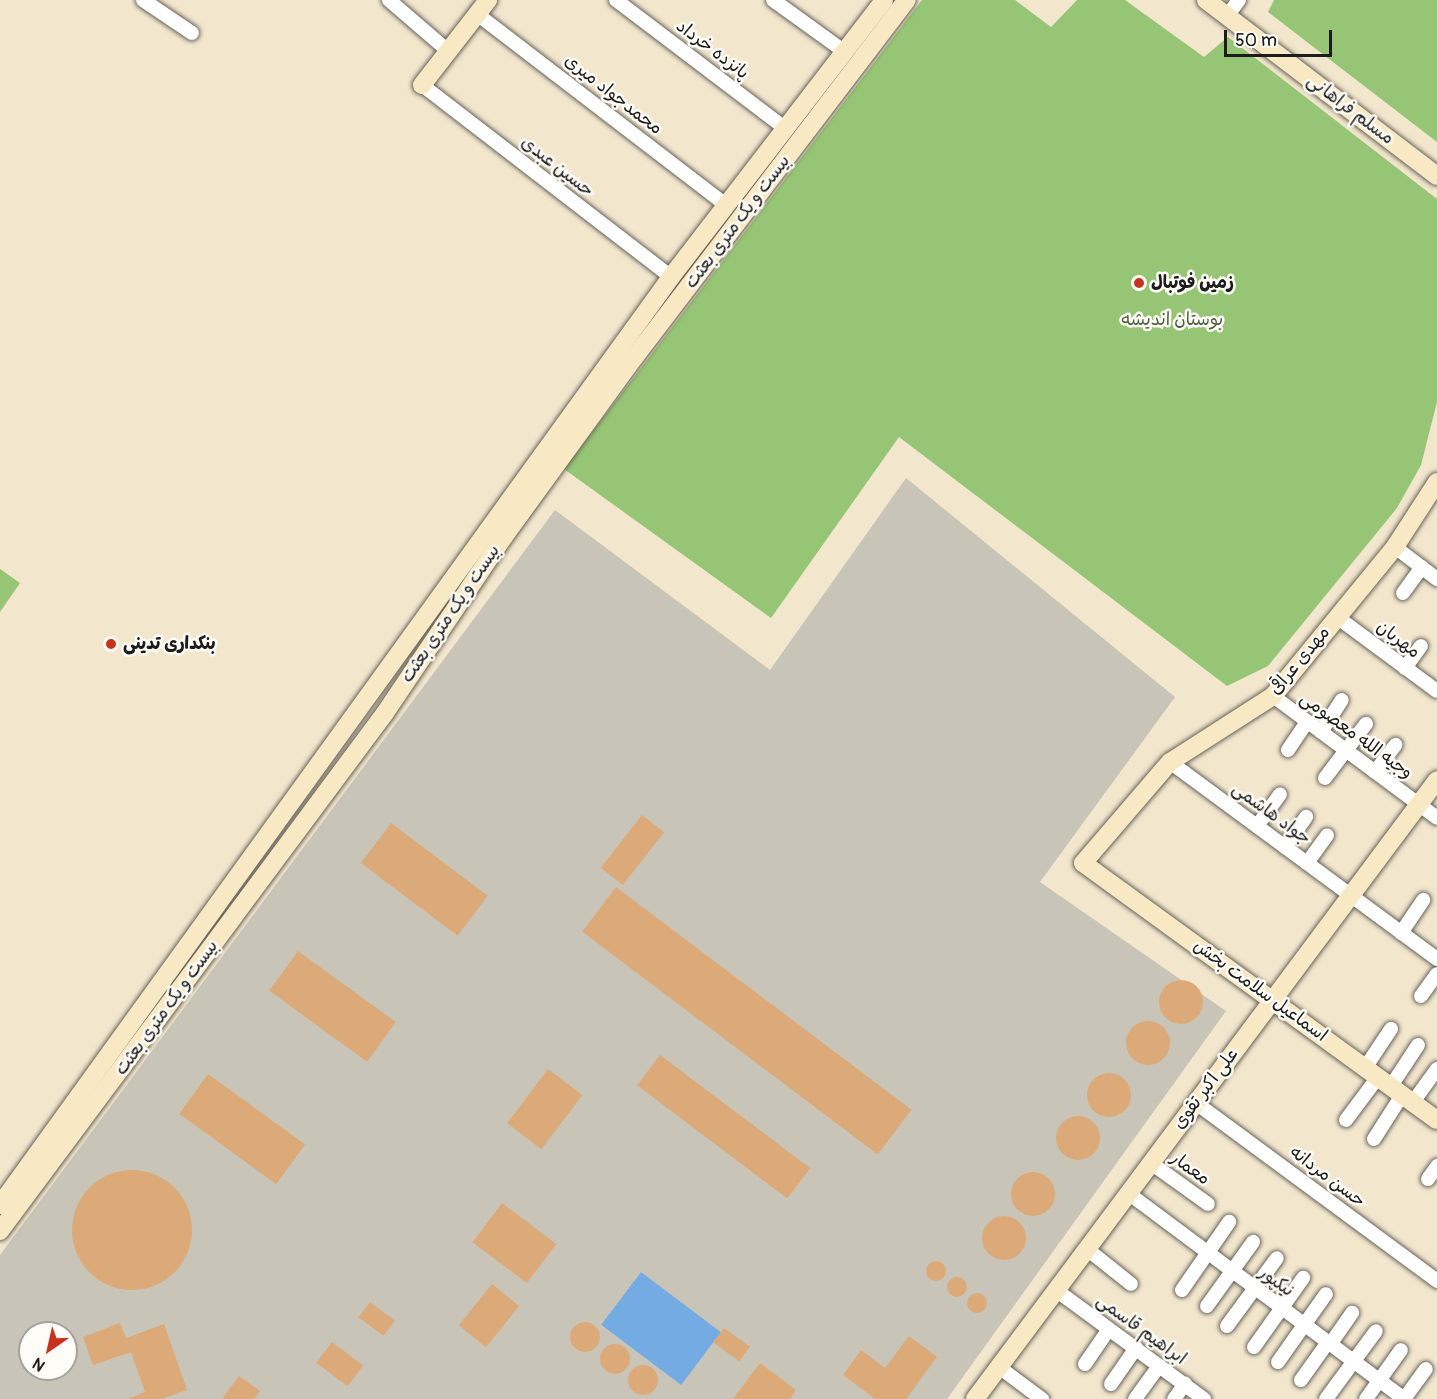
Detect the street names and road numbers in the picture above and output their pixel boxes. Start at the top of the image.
street label: پانزده خرداد [671,16,753,84]
street label: محمدجواد میری [560,50,666,140]
street label: مسلم فراهانی [1302,70,1398,150]
street label: حسین عبدی [516,132,598,202]
street label: بیست و یک متری بعثت [681,151,795,293]
street label: بیست و یک متری بعثت [397,541,505,687]
street label: مهربان [1372,616,1424,664]
street label: مهدی عراقی [1265,622,1335,700]
street label: وجیه الله معصومی [1295,688,1417,784]
street label: جواد هاشمی [1227,778,1315,850]
street label: اسماعیل سلامت بخش [1189,935,1331,1047]
street label: بیست و یک متری بعثت [111,936,223,1080]
street label: علی اکبر تقوی [1169,1044,1243,1134]
street label: حسن مردانه [1285,1141,1369,1213]
street label: معمار [1166,1147,1214,1191]
street label: نیکپور [1254,1262,1298,1302]
street label: ابراهیم قاسمی [1092,1290,1190,1370]

